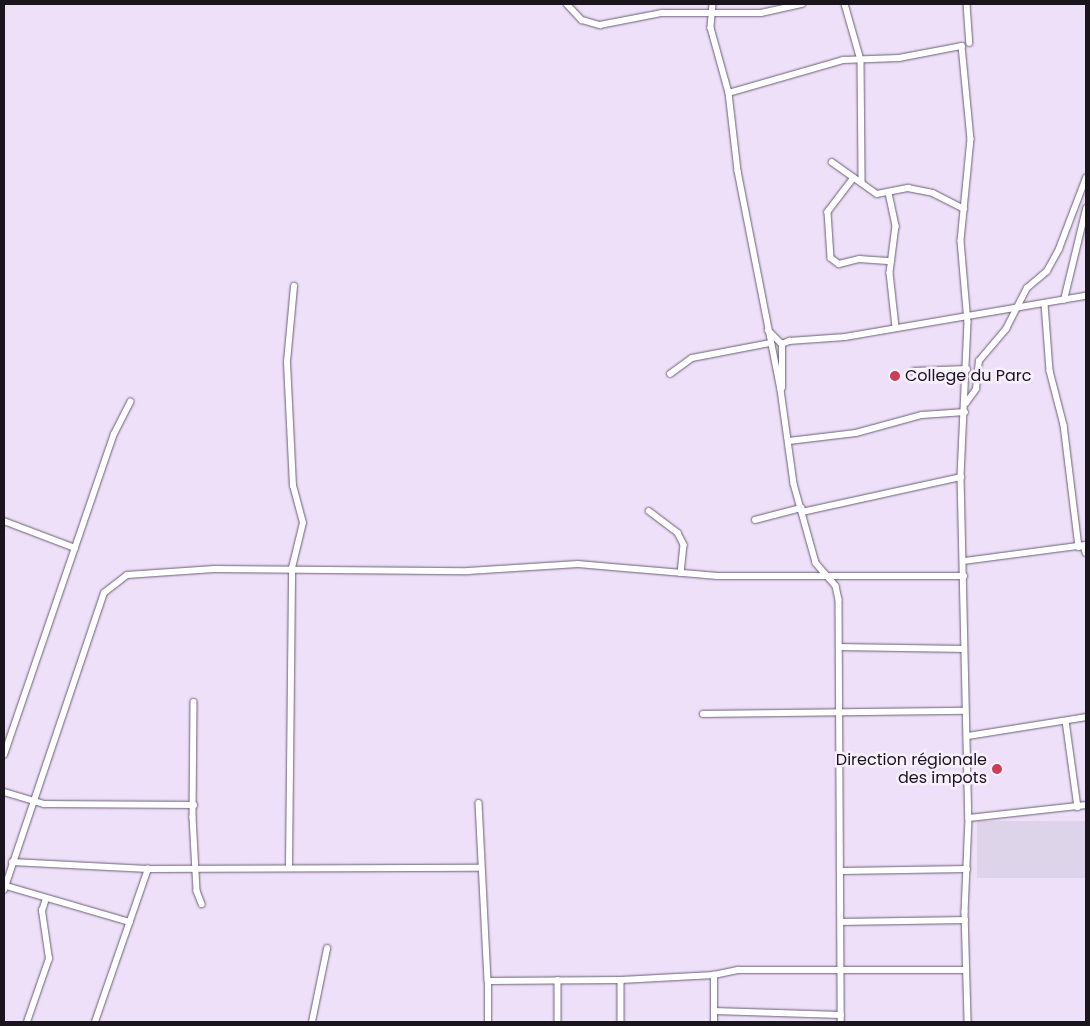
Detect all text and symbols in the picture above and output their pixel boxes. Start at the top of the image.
place label: College du Parc [905,366,1031,386]
marker: College du Parc [889,370,901,382]
place label: Direction régionale des impots [836,750,987,788]
marker: Direction régionale des impots [991,763,1003,775]

